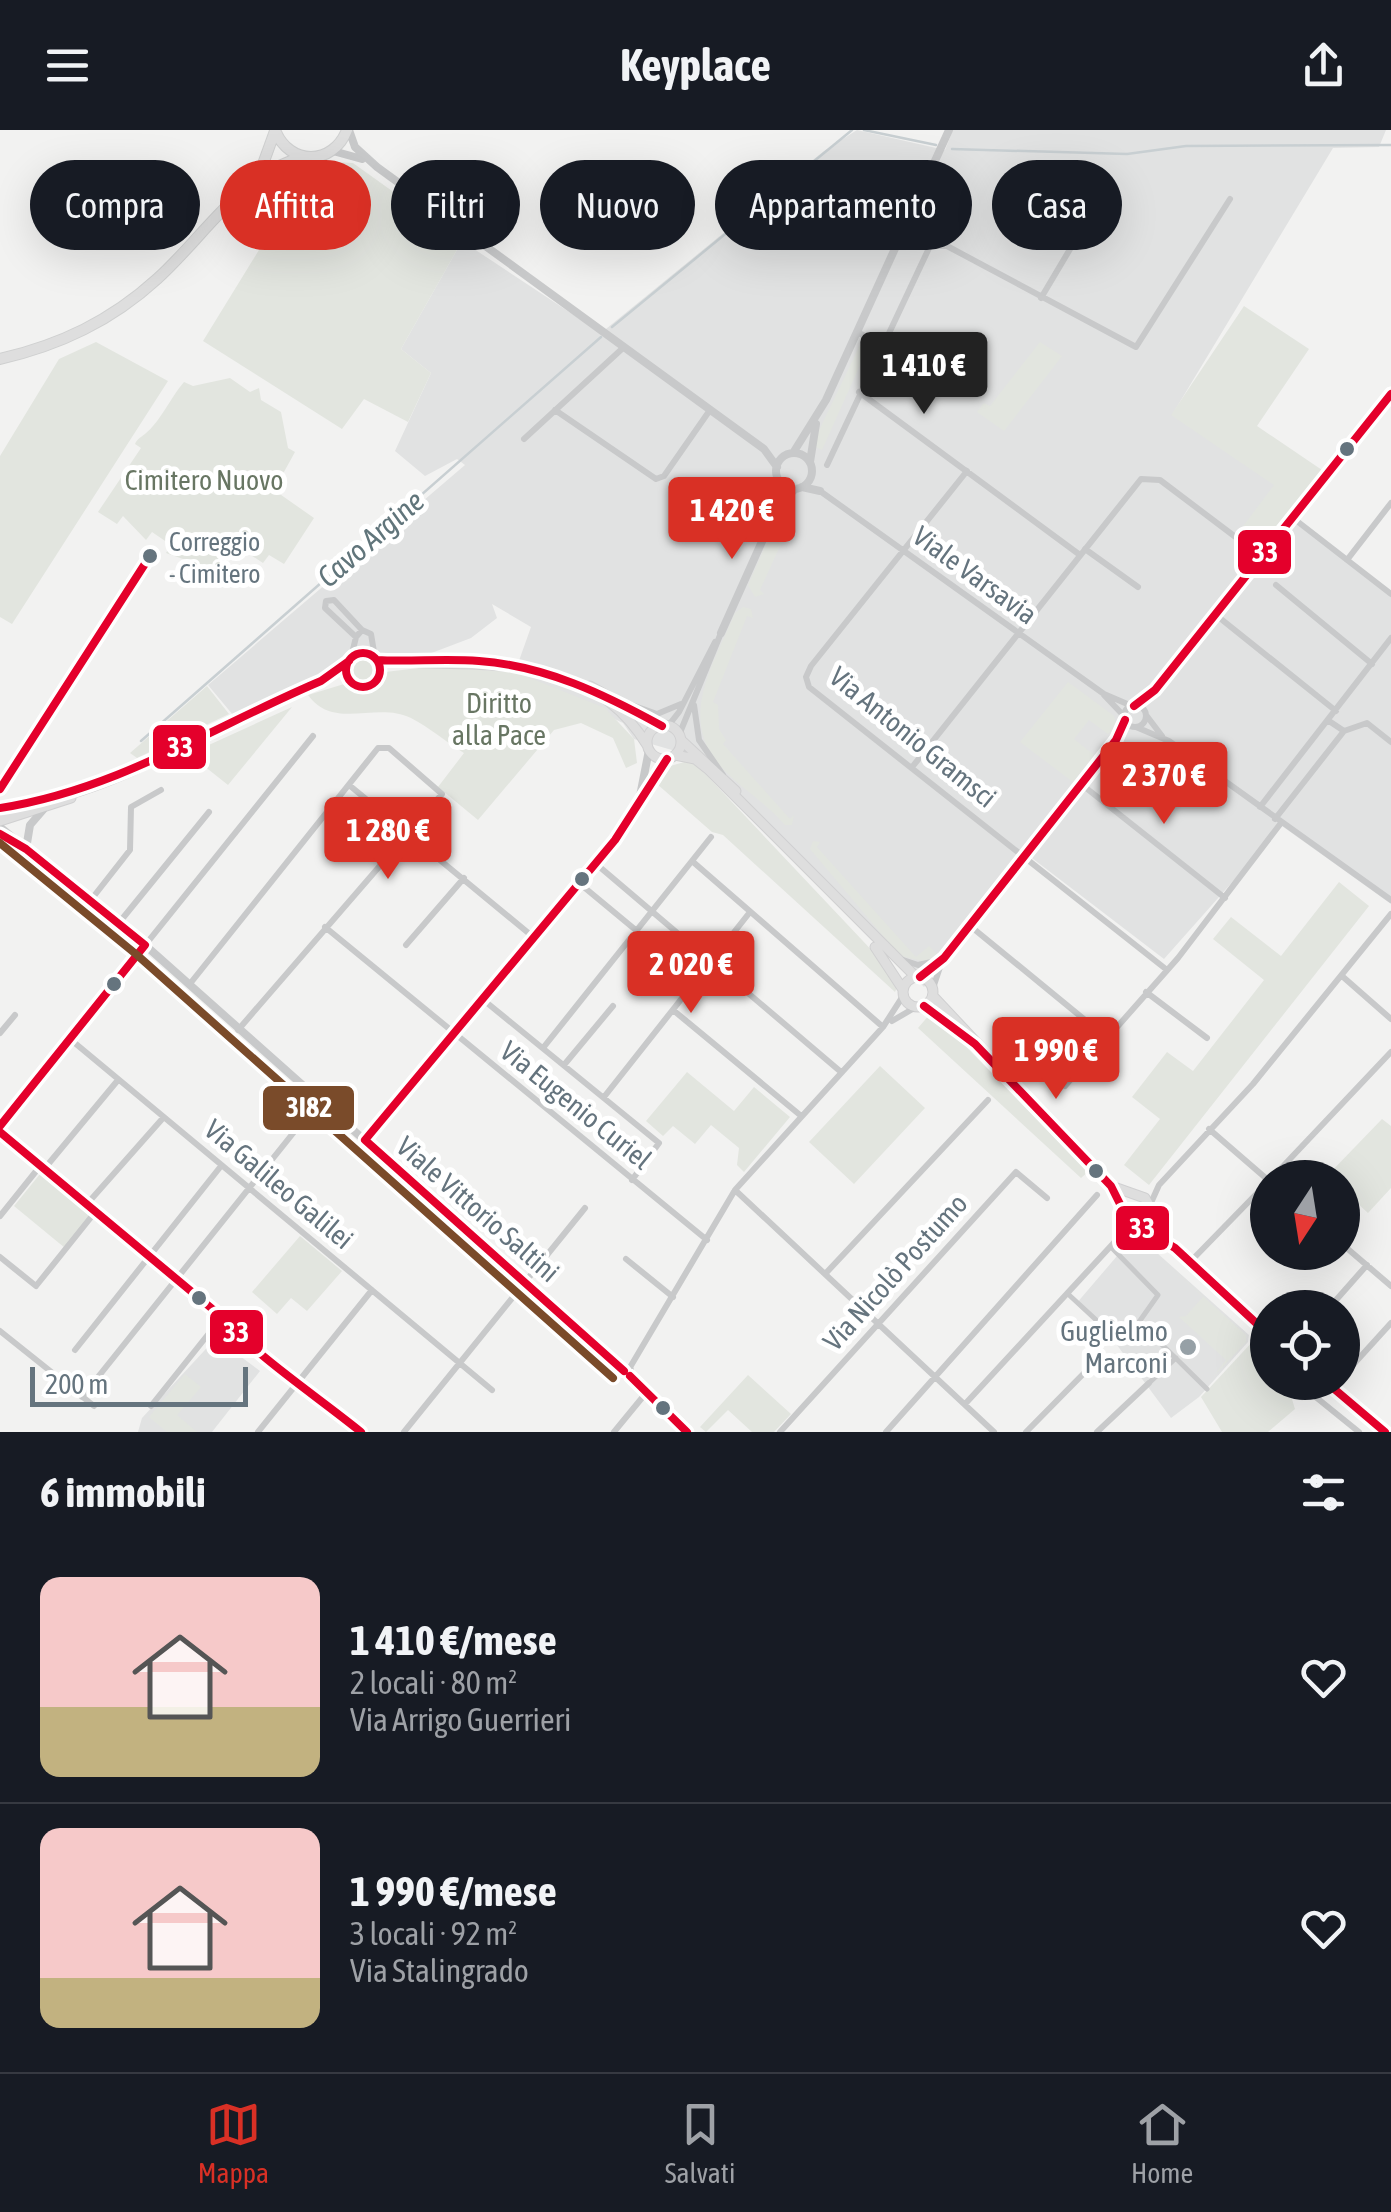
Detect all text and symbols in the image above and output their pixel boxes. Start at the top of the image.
icon: menu [40,38,95,93]
icon: share [1296,38,1351,93]
text: Keyplace [620,39,771,91]
chip: Compra [30,160,200,250]
chip: Affitta [220,160,371,250]
chip: Filtri [391,160,520,250]
chip: Nuovo [540,160,695,250]
chip: Appartamento [715,160,972,250]
chip: Casa [992,160,1122,250]
pin: 1 410 € [832,332,1016,417]
text: 1 410 € [882,346,966,383]
unlabelled marker [1337,439,1357,459]
park label: Cimitero Nuovo [125,464,283,496]
pin: 1 420 € [640,477,824,562]
water label: Cavo Argine [310,483,430,594]
text: 1 420 € [690,491,774,528]
street label: Viale Varsavia [907,519,1043,631]
place label: Correggio - Cimitero [169,527,260,589]
line badge: 33 [1236,528,1293,576]
text: 33 [1252,536,1278,568]
marker: Correggio - Cimitero [140,546,160,566]
street label: Via Antonio Gramsci [823,660,1003,814]
park label: Diritto alla Pace [452,687,546,751]
line badge: 33 [151,723,208,771]
text: 33 [167,731,193,763]
pin: 2 370 € [1072,742,1256,827]
text: 2 370 € [1122,756,1206,793]
pin: 1 280 € [296,797,480,882]
text: 1 280 € [346,811,430,848]
unlabelled marker [572,869,592,889]
pin: 2 020 € [599,931,783,1016]
text: 2 020 € [649,945,733,982]
unlabelled marker [104,974,124,994]
pin: 1 990 € [964,1017,1148,1102]
text: 1 990 € [1014,1031,1098,1068]
street label: Via Eugenio Curiel [494,1034,658,1176]
line badge: 3I82 [261,1084,356,1132]
text: 3I82 [286,1091,332,1123]
street label: Via Galileo Galilei [198,1113,360,1255]
street label: Viale Vittorio Saltini [390,1130,566,1288]
north arrow [1250,1160,1360,1270]
map controls [1250,1160,1360,1400]
unlabelled marker [1086,1161,1106,1181]
street label: Via Nicolò Postumo [817,1187,973,1357]
line badge: 33 [1114,1204,1171,1252]
text: 33 [1129,1212,1155,1244]
unlabelled marker [189,1288,209,1308]
button: locate [1250,1290,1360,1400]
line badge: 33 [208,1308,265,1356]
place label: Guglielmo Marconi [1060,1315,1168,1379]
text: 33 [223,1316,249,1348]
marker: Guglielmo Marconi [1177,1336,1199,1358]
scale bar [30,1362,248,1406]
text: 200 m [45,1368,108,1400]
unlabelled marker [653,1398,673,1418]
icon: filters [1296,1465,1351,1520]
text: 6 immobili [40,1468,206,1516]
text: 1 410 €/mese [350,1616,557,1664]
icon: home [120,1617,240,1737]
icon: heart [1296,1650,1351,1705]
text: 2 locali · 80 m² [350,1664,517,1701]
text: Via Arrigo Guerrieri [350,1701,571,1738]
text: 1 990 €/mese [350,1867,557,1915]
icon: home [120,1868,240,1988]
icon: heart [1296,1901,1351,1956]
text: 3 locali · 92 m² [350,1915,517,1952]
text: Via Stalingrado [350,1952,529,1989]
tab: Mappa [198,2097,269,2189]
tab: Salvati [665,2097,735,2189]
tab: Home [1131,2097,1193,2189]

